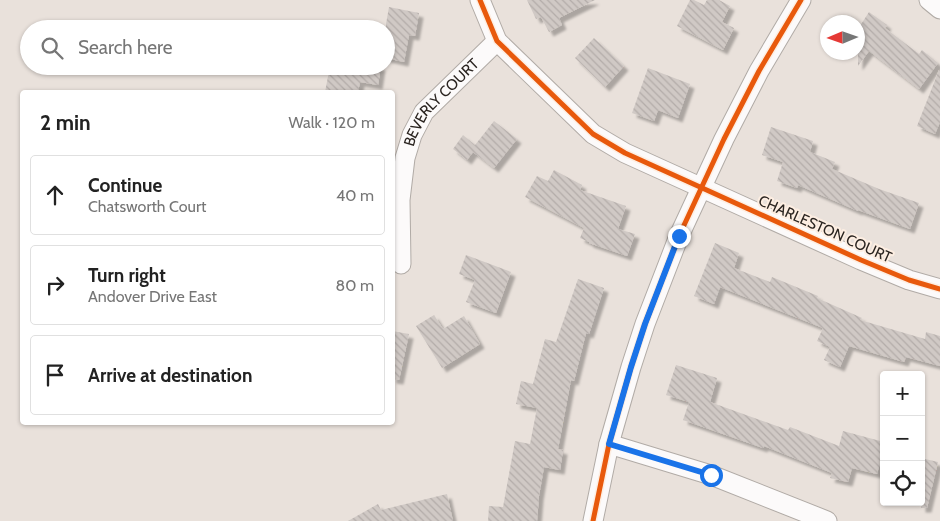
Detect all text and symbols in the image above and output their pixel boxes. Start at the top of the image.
north arrow [820,15,865,60]
search box [20,20,395,75]
icon: search [38,34,66,62]
text: Search here [78,36,172,59]
street label: BEVERLY COURT [400,55,482,149]
text: 2 min [40,110,91,135]
text: Walk · 120 m [288,113,375,132]
text: Continue [88,174,162,197]
icon: ahead [41,181,69,209]
text: 40 m [336,186,374,205]
street label: CHARLESTON COURT [756,191,894,267]
text: Chatsworth Court [88,197,206,216]
route end [668,225,691,248]
text: Turn right [88,264,166,287]
icon: right [41,271,69,299]
text: 80 m [336,276,374,295]
text: Andover Drive East [88,287,217,306]
icon: arrive [41,361,69,389]
text: Arrive at destination [88,364,252,387]
map controls [880,371,925,506]
button: + [880,371,925,416]
button: − [880,416,925,461]
button: locate [880,461,925,506]
route start [700,464,723,487]

